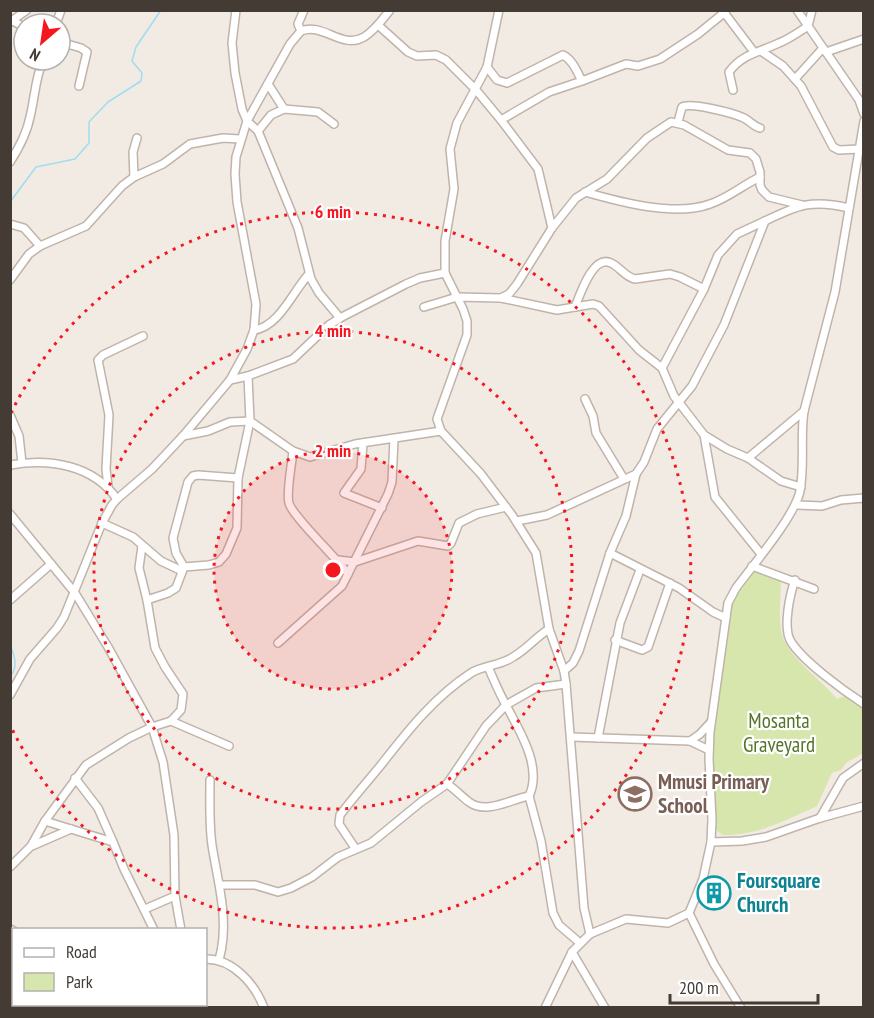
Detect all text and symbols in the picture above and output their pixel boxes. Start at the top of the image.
north arrow [12,12,72,72]
text: N [26,44,43,66]
text: 6 min [315,200,351,223]
text: 4 min [315,319,351,342]
text: 2 min [315,439,351,462]
centre of rings [323,560,343,580]
park label: Mosanta Graveyard [743,707,815,758]
place label: Mmusi Primary School [658,768,770,819]
school or university icon: Mmusi Primary School [617,776,653,812]
place label: Foursquare Church [737,867,821,918]
building icon: Foursquare Church [696,875,732,911]
legend [12,928,207,1006]
text: Road [66,940,97,963]
scale bar [670,967,818,1005]
text: Park [66,970,93,993]
text: 200 m [679,976,719,999]

